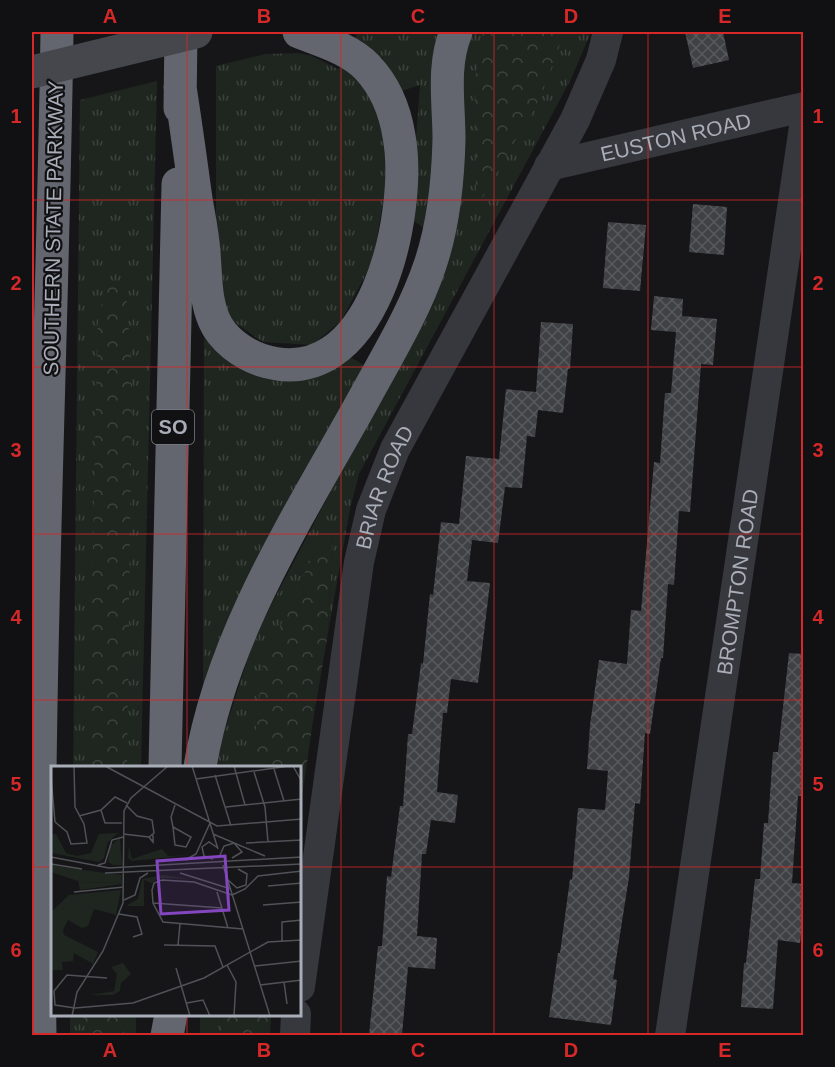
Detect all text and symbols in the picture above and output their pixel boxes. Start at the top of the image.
text: A [103,5,117,27]
text: B [257,5,271,27]
text: C [411,5,425,27]
text: D [564,5,578,27]
text: E [718,5,732,27]
street label: SOUTHERN STATE PARKWAY [39,80,67,376]
text: 1 [10,105,22,127]
text: 1 [812,105,824,127]
street label: EUSTON ROAD [598,108,753,165]
text: 2 [10,272,22,294]
text: 2 [812,272,824,294]
road number: SO [152,410,194,444]
street label: BRIAR ROAD [351,421,417,551]
text: 3 [10,439,22,461]
text: 3 [812,439,824,461]
street label: BROMPTON ROAD [712,487,762,676]
text: 4 [10,606,22,628]
text: 4 [812,606,824,628]
inset map [51,766,302,1016]
text: 5 [10,773,22,795]
text: 5 [812,773,824,795]
text: 6 [10,939,22,961]
text: 6 [812,939,824,961]
text: A [103,1039,117,1061]
text: B [257,1039,271,1061]
text: C [411,1039,425,1061]
text: D [564,1039,578,1061]
text: E [718,1039,732,1061]

